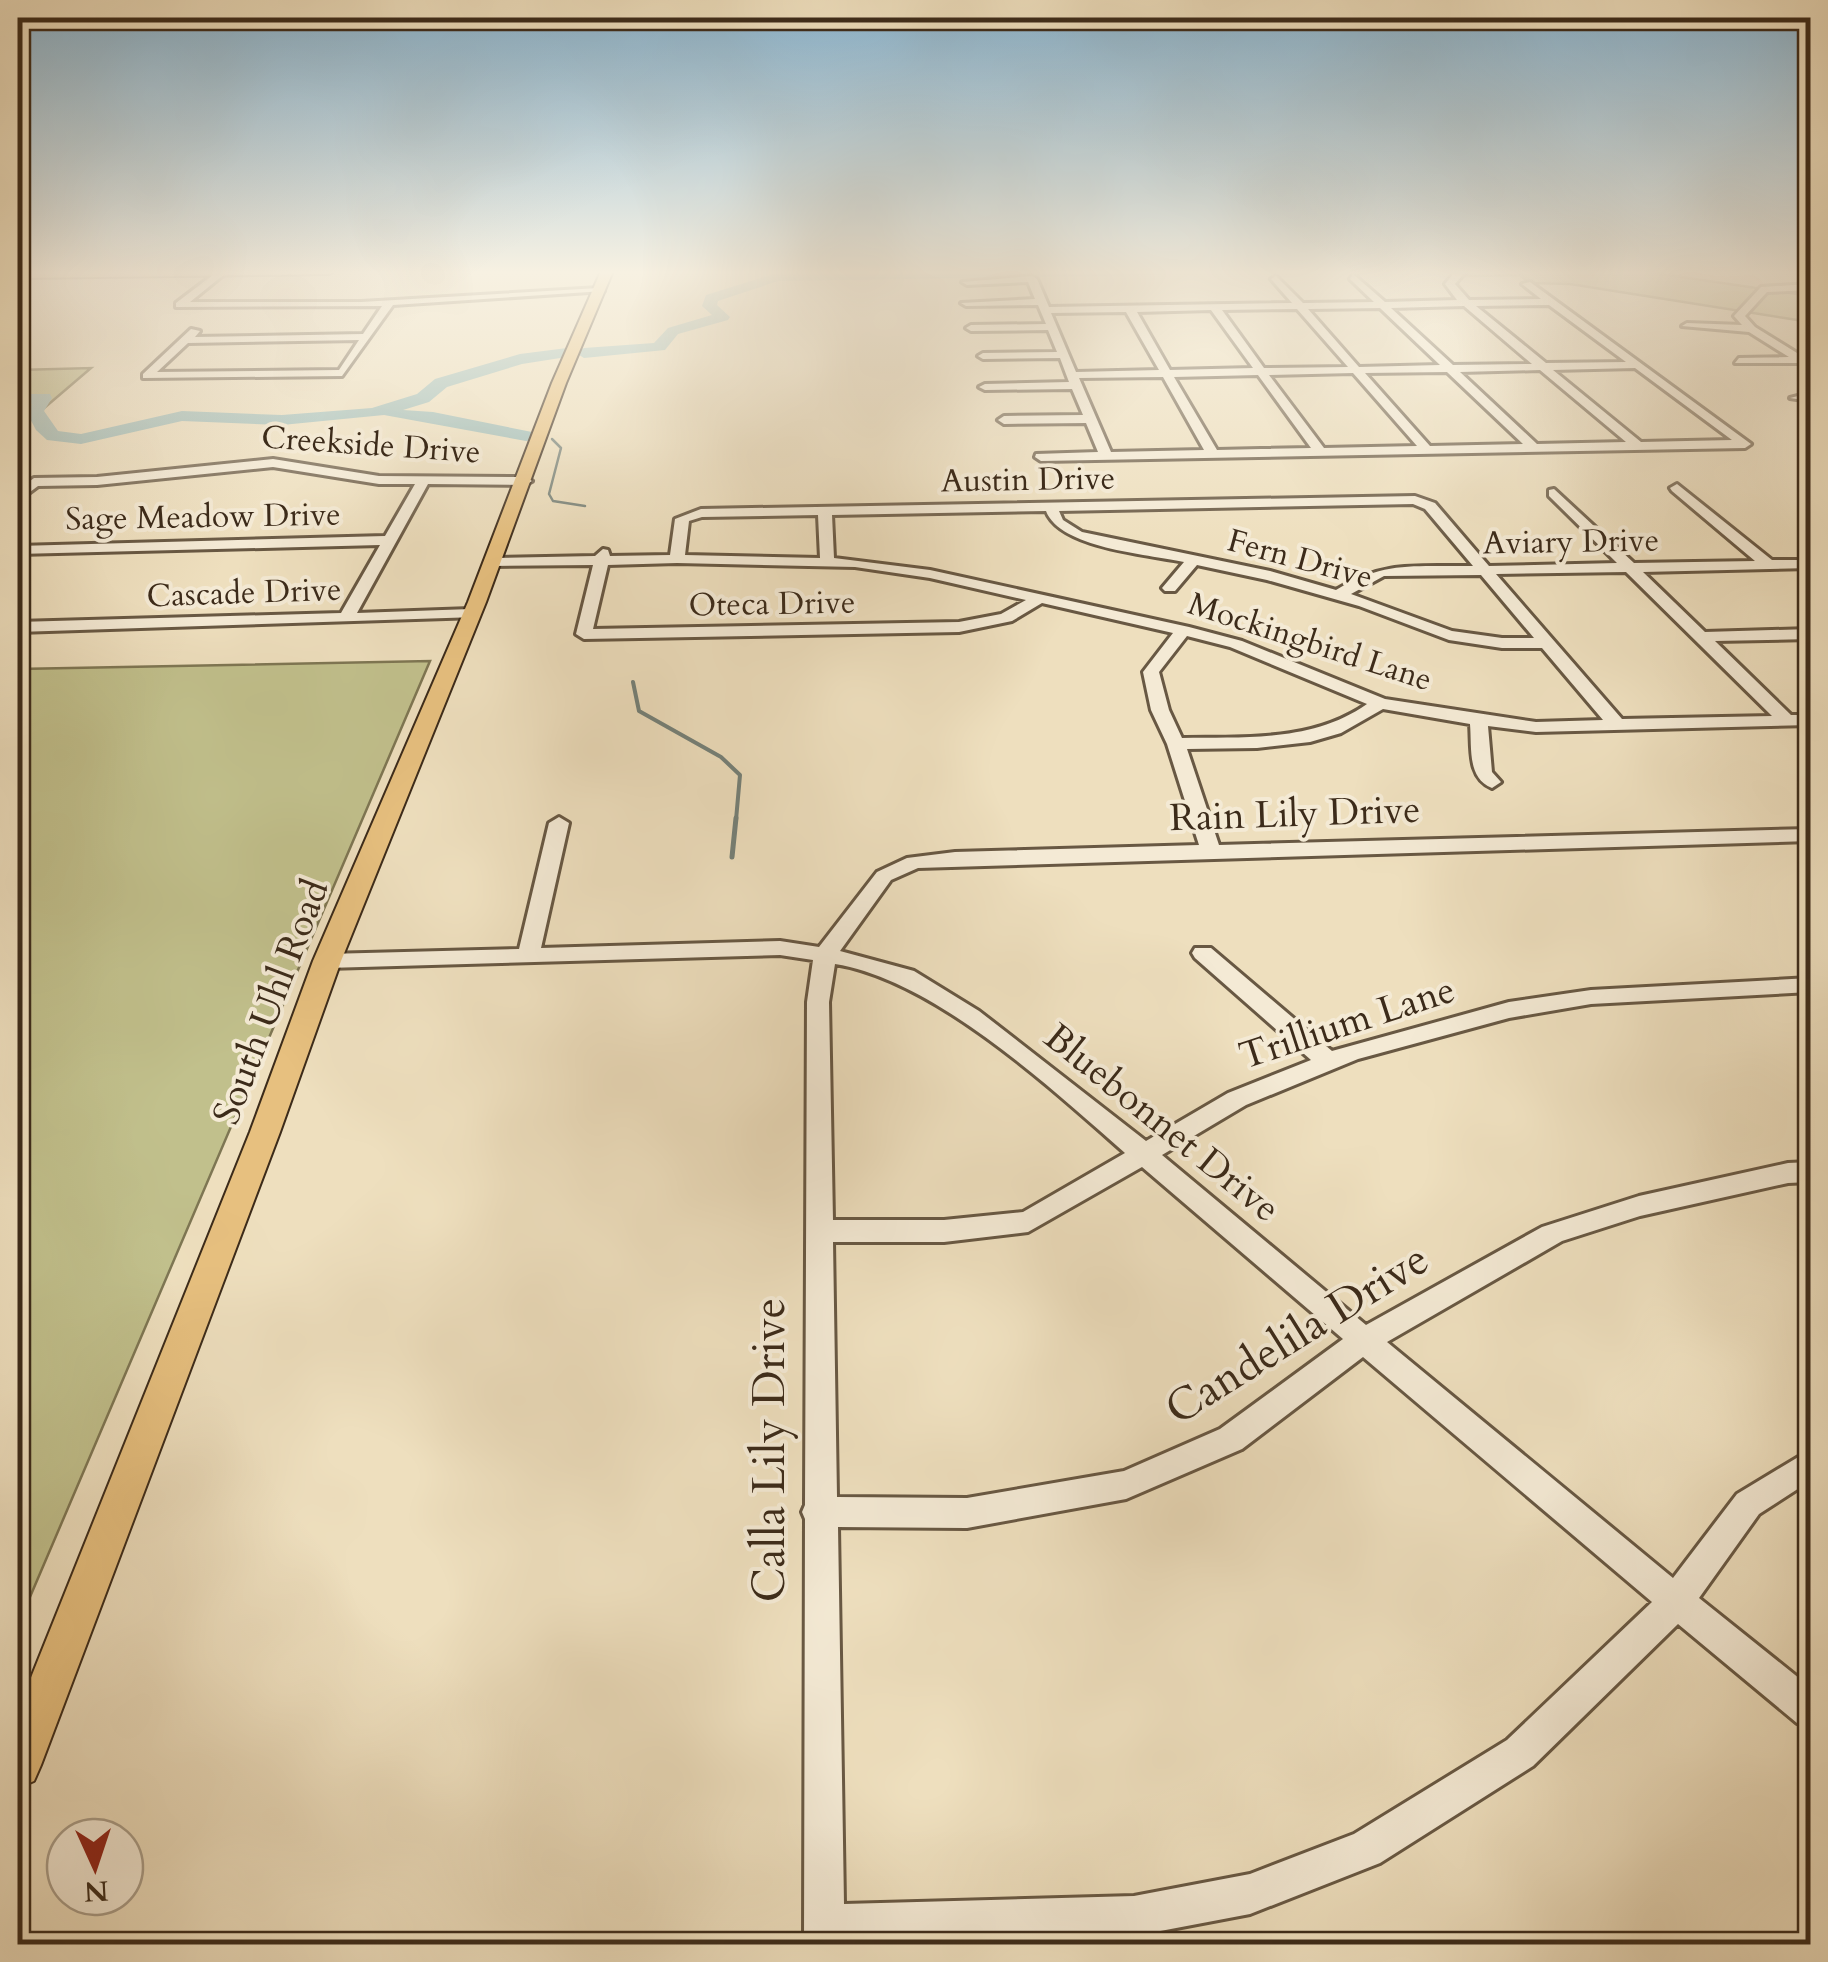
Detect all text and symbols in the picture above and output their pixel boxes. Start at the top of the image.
street label: Creekside Drive [260,415,482,475]
street label: Austin Drive [940,456,1116,504]
street label: Sage Meadow Drive [65,493,341,541]
street label: Aviary Drive [1482,518,1660,566]
street label: Fern Drive [1223,519,1377,599]
street label: Cascade Drive [146,568,342,618]
street label: Oteca Drive [688,581,856,627]
street label: Mockingbird Lane [1183,582,1437,702]
street label: Rain Lily Drive [1169,784,1421,844]
street label: South Uhl Road [200,872,342,1132]
street label: Trillium Lane [1232,964,1462,1082]
street label: Bluebonnet Drive [1033,1012,1291,1234]
street label: Candelila Drive [1154,1229,1440,1439]
street label: Calla Lily Drive [739,1298,800,1602]
north arrow [45,1817,145,1917]
text: N [83,1871,109,1911]

